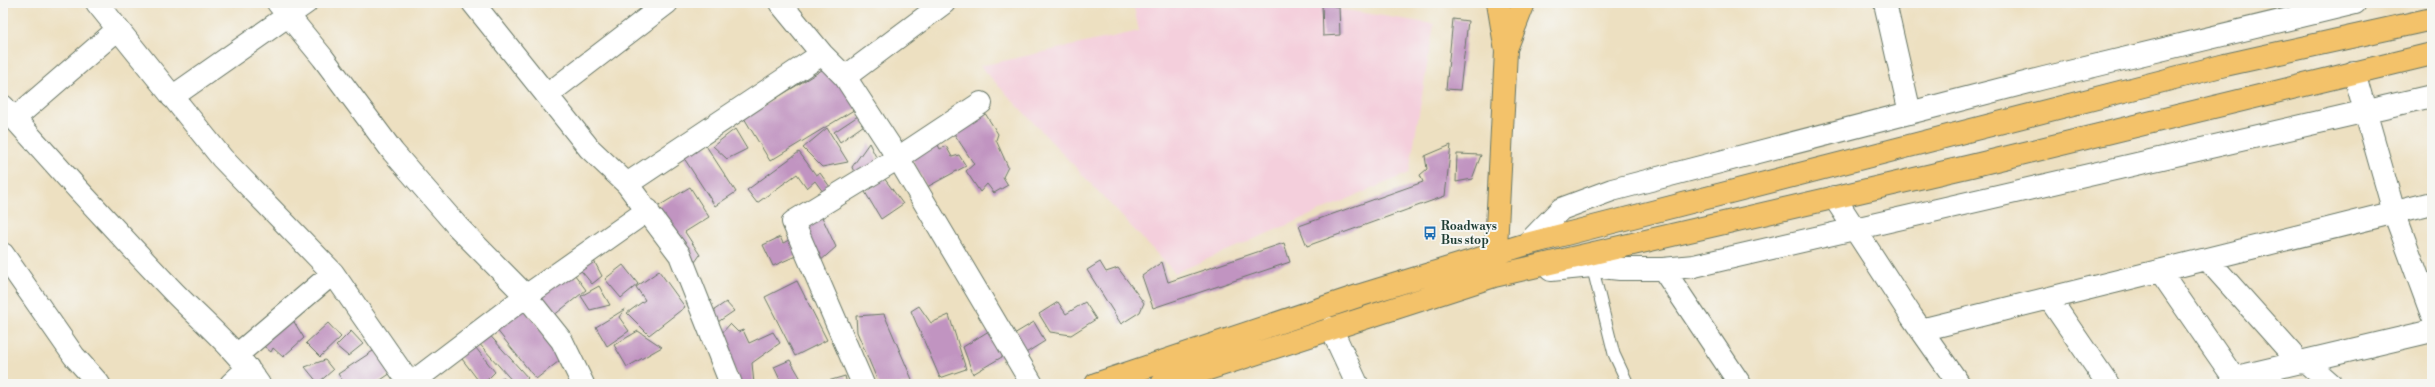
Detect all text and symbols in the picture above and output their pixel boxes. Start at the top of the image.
place label: Roadways Bus stop [1441,219,1497,248]
bus stop icon: Roadways Bus stop [1422,225,1438,241]

